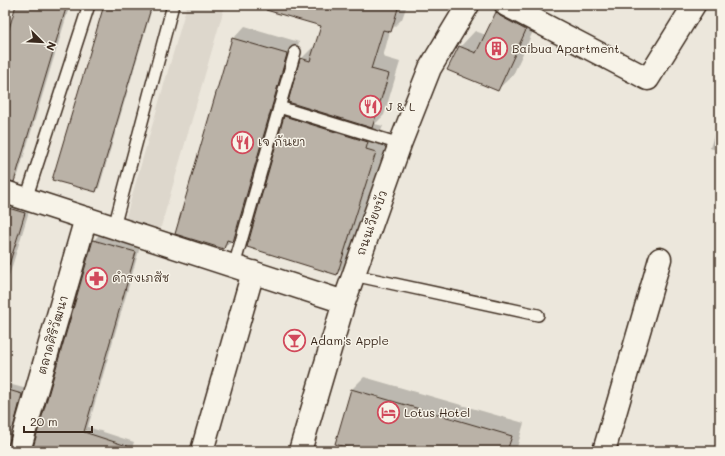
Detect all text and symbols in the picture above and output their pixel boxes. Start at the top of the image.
north arrow [22,22,62,62]
building icon: Baibua Apartment [484,36,510,62]
text: N [43,39,60,53]
place label: Baibua Apartment [512,40,620,56]
restaurant icon: J & L [357,94,383,120]
place label: J & L [386,98,416,114]
restaurant icon: เจ กันยา [230,129,256,155]
place label: เจ กันยา [258,133,306,149]
street label: ถนนเวียงบัว [352,188,390,258]
pharmacy icon: ดำรงเภสัช [83,265,109,291]
place label: ดำรงเภสัช [112,269,169,285]
street label: ตลาดศิริวัฒนา [33,293,71,376]
bar icon: Adam's Apple [282,328,308,354]
place label: Adam's Apple [310,332,389,348]
hotel icon: Lotus Hotel [375,400,401,426]
place label: Lotus Hotel [404,404,470,420]
scale bar [24,408,92,434]
text: 20 m [30,413,58,429]

